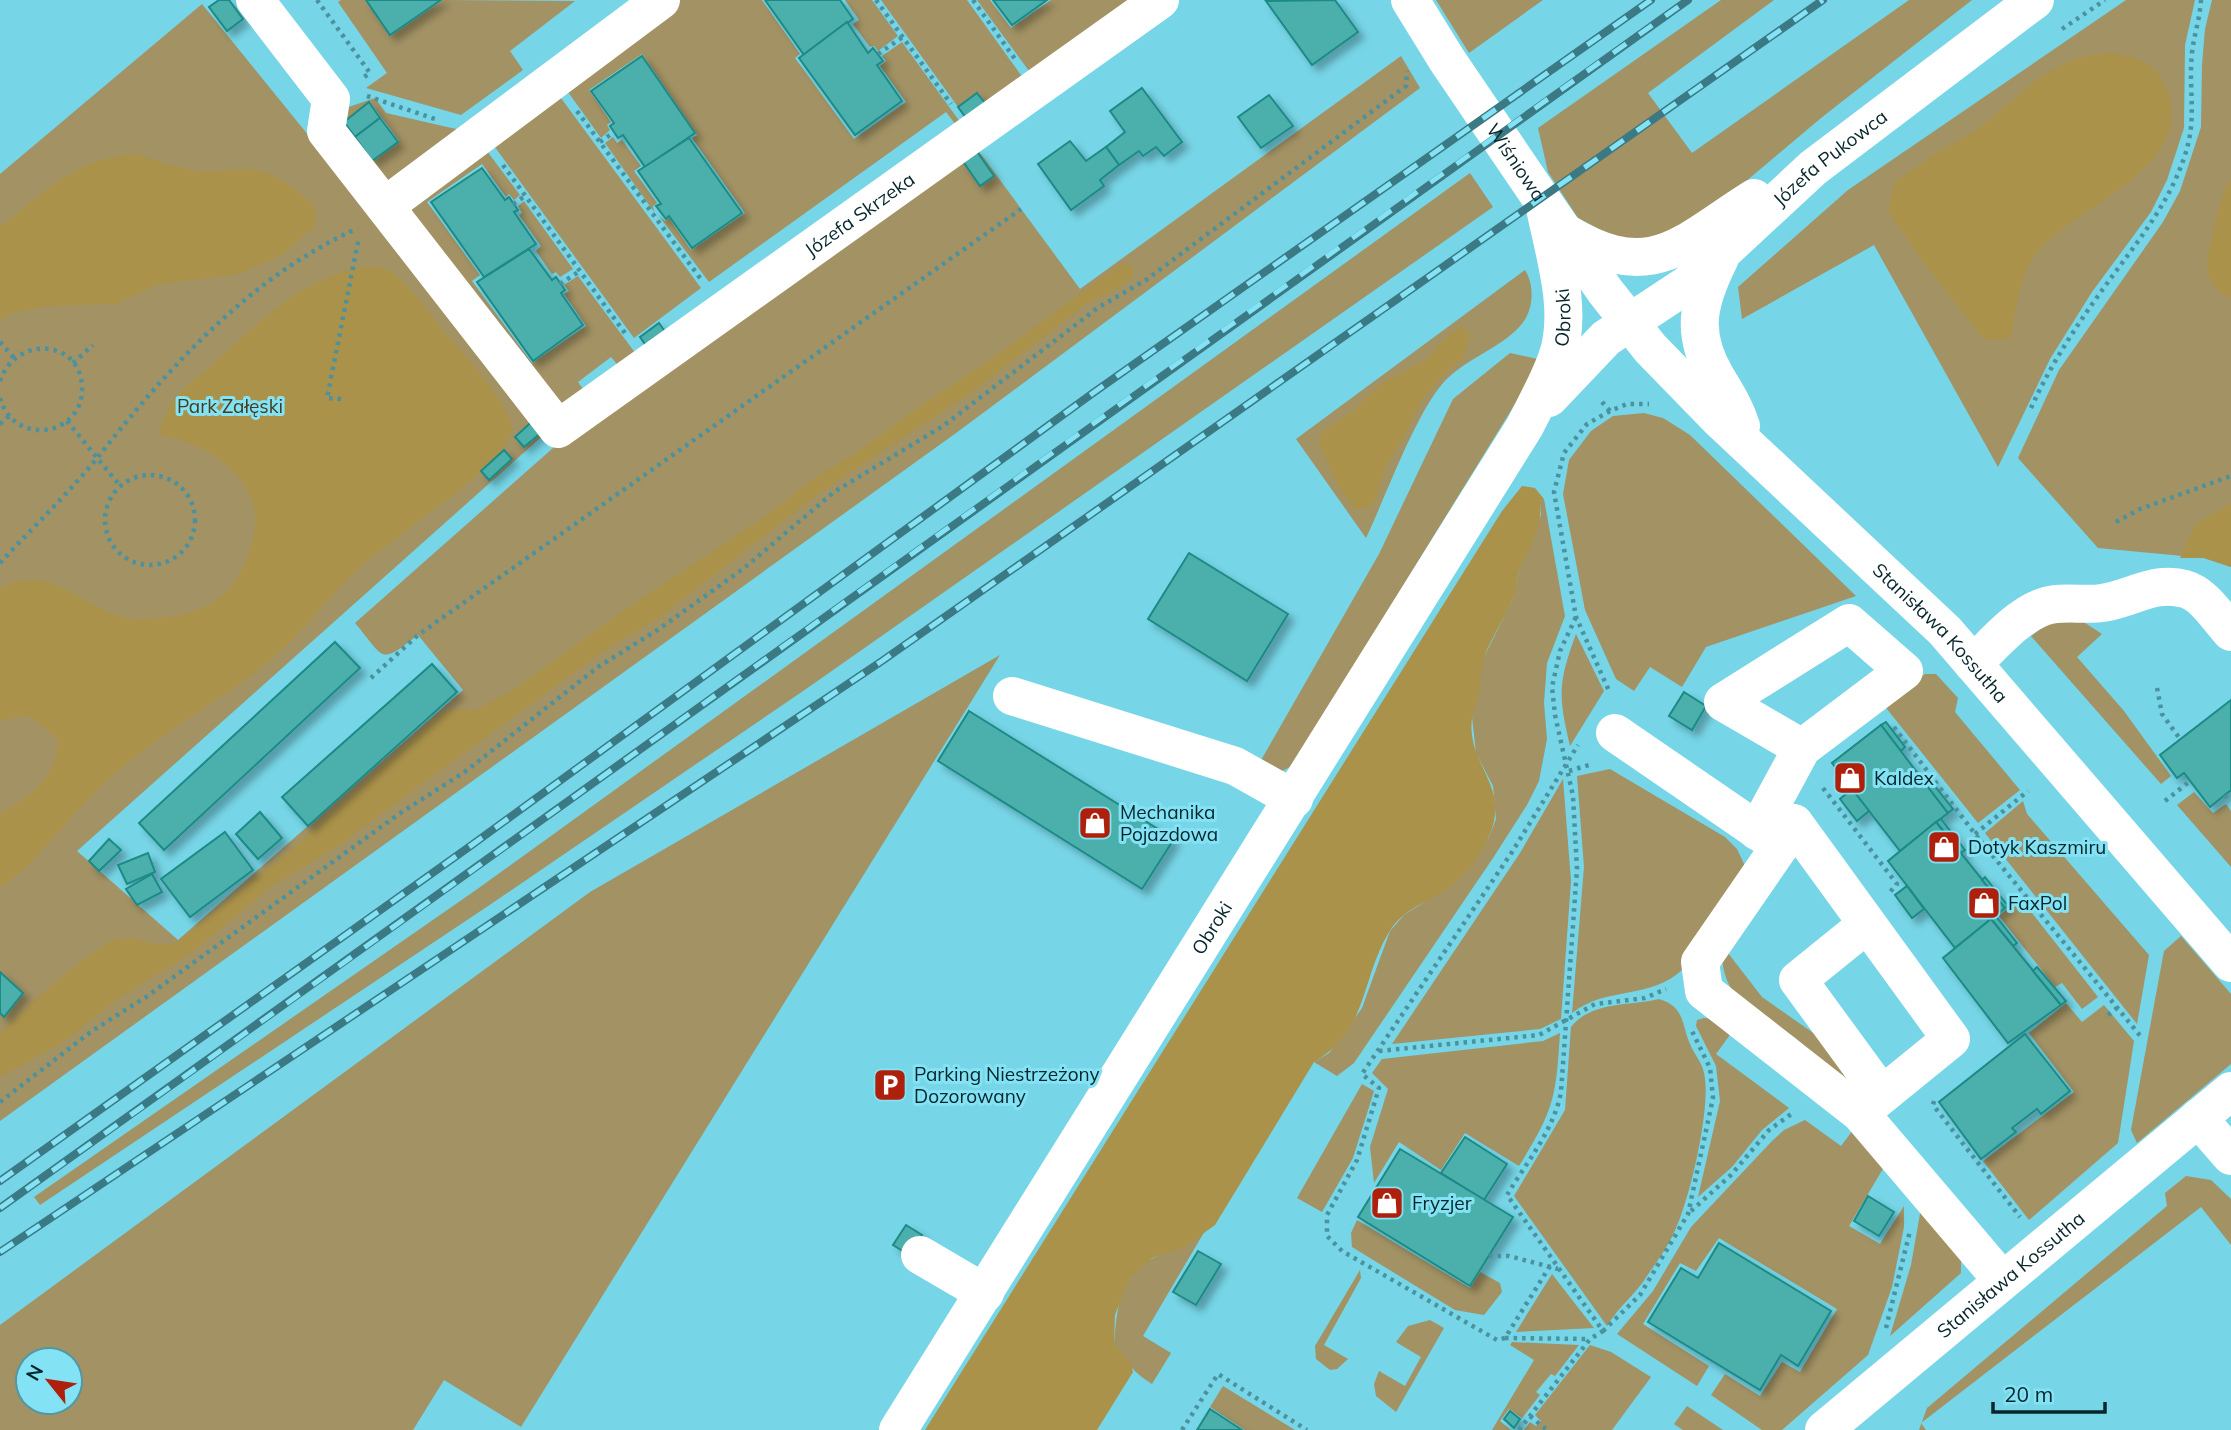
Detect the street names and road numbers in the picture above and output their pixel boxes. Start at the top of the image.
street label: Józefa Pukowca [1768,104,1892,211]
street label: Wiśniowa [1481,119,1551,206]
street label: Józefa Skrzeka [800,167,919,262]
street label: Obroki [1549,287,1575,348]
street label: Stanisława Kossutha [1868,558,2013,708]
street label: Obroki [1186,897,1237,959]
street label: Stanisława Kossutha [1932,1206,2090,1343]

